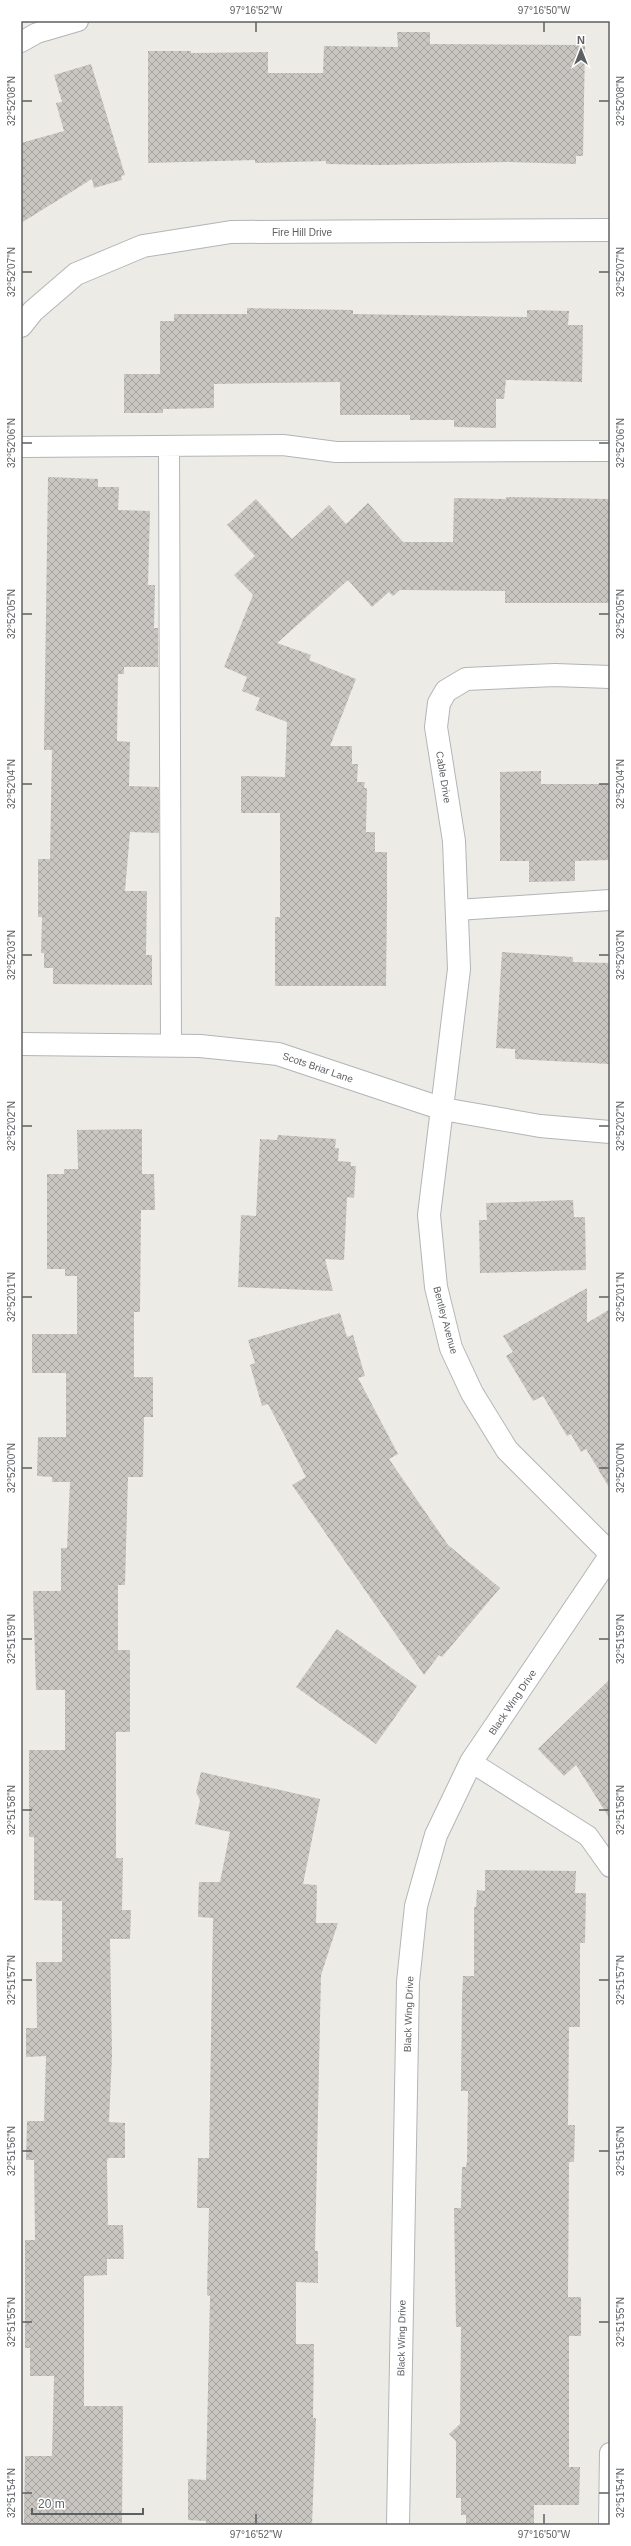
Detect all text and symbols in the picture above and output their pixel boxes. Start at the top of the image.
text: 97°16'52"W [230,5,283,16]
text: 97°16'50"W [518,5,571,16]
north arrow [561,30,601,70]
text: N [577,34,585,46]
text: 32°52'08"N [6,76,17,126]
text: 32°52'08"N [615,76,626,126]
street label: Fire Hill Drive [272,227,332,238]
text: 32°52'07"N [6,247,17,297]
text: 32°52'07"N [615,247,626,297]
text: 32°52'06"N [6,418,17,468]
text: 32°52'06"N [615,418,626,468]
text: 32°52'05"N [6,589,17,639]
text: 32°52'05"N [615,589,626,639]
street label: Cable Drive [434,750,453,804]
text: 32°52'04"N [6,759,17,809]
text: 32°52'04"N [615,759,626,809]
text: 32°52'03"N [6,930,17,980]
text: 32°52'03"N [615,930,626,980]
street label: Scots Briar Lane [281,1050,355,1085]
text: 32°52'02"N [6,1101,17,1151]
text: 32°52'02"N [615,1101,626,1151]
text: 32°52'01"N [6,1272,17,1322]
text: 32°52'01"N [615,1272,626,1322]
street label: Bentley Avenue [431,1285,460,1355]
text: 32°52'00"N [6,1443,17,1493]
text: 32°52'00"N [615,1443,626,1493]
text: 32°51'59"N [6,1614,17,1664]
text: 32°51'59"N [615,1614,626,1664]
street label: Black Wing Drive [487,1667,539,1737]
text: 32°51'58"N [6,1785,17,1835]
text: 32°51'58"N [615,1785,626,1835]
text: 32°51'57"N [6,1955,17,2005]
text: 32°51'57"N [615,1955,626,2005]
street label: Black Wing Drive [402,1975,415,2052]
text: 32°51'56"N [6,2126,17,2176]
text: 32°51'56"N [615,2126,626,2176]
text: 32°51'55"N [6,2297,17,2347]
text: 32°51'55"N [615,2297,626,2347]
street label: Black Wing Drive [395,2299,408,2376]
text: 32°51'54"N [6,2468,17,2518]
text: 32°51'54"N [615,2468,626,2518]
scale bar [32,2490,143,2516]
text: 20 m [38,2497,65,2511]
text: 97°16'52"W [230,2529,283,2540]
text: 97°16'50"W [518,2529,571,2540]

